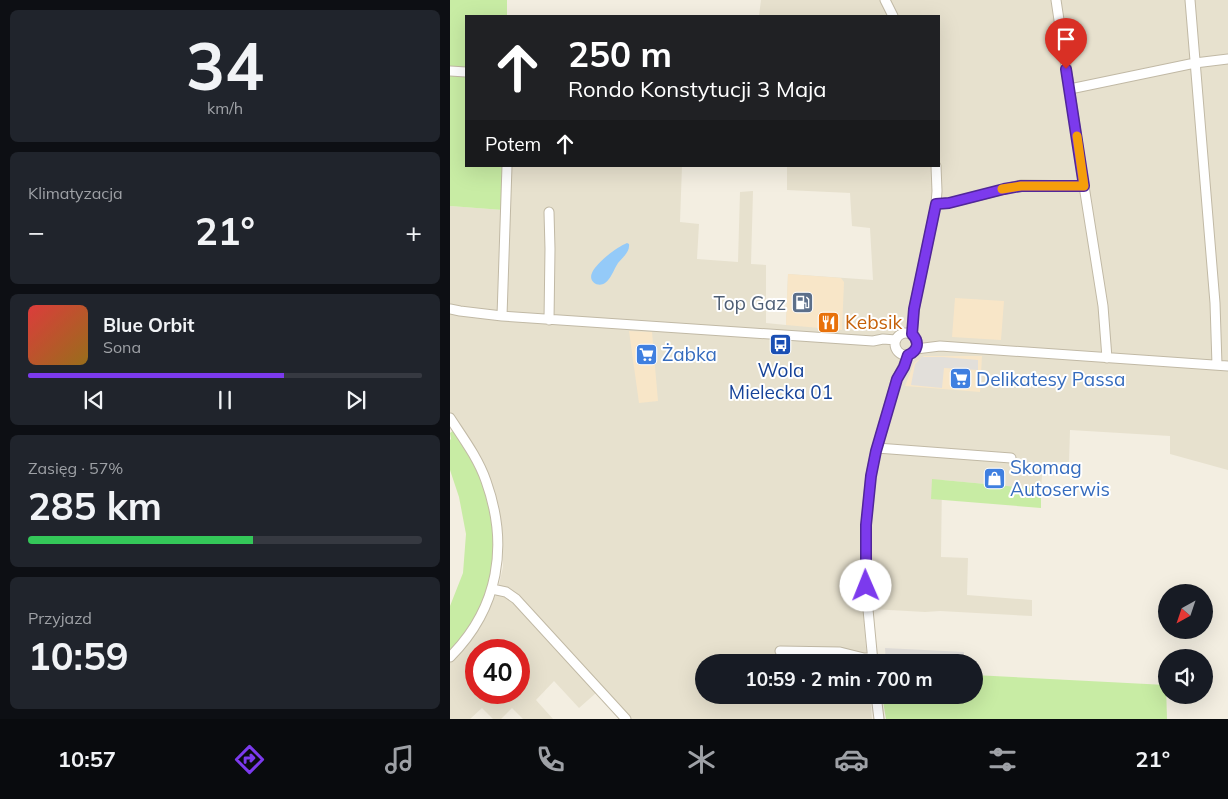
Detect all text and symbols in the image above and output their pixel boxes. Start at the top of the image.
pin [1045,18,1087,69]
text: 34 [186,25,264,106]
icon: arrive [1052,25,1080,53]
text: 250 m [568,32,672,76]
icon: ahead [485,35,550,100]
text: Rondo Konstytucji 3 Maja [568,75,827,103]
text: km/h [207,98,243,118]
icon: ahead [551,130,579,158]
text: Potem [485,132,541,156]
text: Klimatyzacja [28,183,123,203]
text: 21° [195,207,255,255]
text: − [28,214,45,249]
text: + [405,214,422,249]
place label: Top Gaz [714,291,786,315]
fuel station icon: Top Gaz [790,291,814,315]
restaurant icon: Kebsik [817,310,841,334]
place label: Kebsik [845,310,903,334]
text: Blue Orbit [103,313,194,337]
bus stop icon: Wola Mielecka 01 [769,332,793,356]
text: Sona [103,337,141,357]
supermarket icon: Żabka [634,342,658,366]
place label: Żabka [662,342,717,366]
place label: Wola Mielecka 01 [729,358,833,404]
supermarket icon: Delikatesy Passa [948,367,972,391]
place label: Delikatesy Passa [976,367,1125,391]
icon: previous [80,386,108,414]
icon: pause [211,386,239,414]
icon: next [342,386,370,414]
place label: Skomag Autoserwis [1010,455,1110,501]
text: Zasięg · 57% [28,458,123,478]
shop icon: Skomag Autoserwis [982,466,1006,490]
text: 285 km [28,482,162,530]
position arrow [839,559,891,611]
north arrow [1158,584,1212,639]
map controls [1158,584,1213,704]
text: Przyjazd [28,608,92,628]
text: 10:59 [28,632,129,680]
speed limit sign: 40 [465,639,530,704]
button: sound [1158,649,1213,704]
text: 10:59 · 2 min · 700 m [745,667,933,691]
icon: directions [232,742,267,777]
icon: music [382,742,417,777]
icon: phone [533,742,568,777]
icon: climate [684,742,719,777]
icon: car [834,742,869,777]
icon: filters [985,742,1020,777]
text: 10:57 [58,745,116,773]
text: 21° [1135,745,1170,773]

